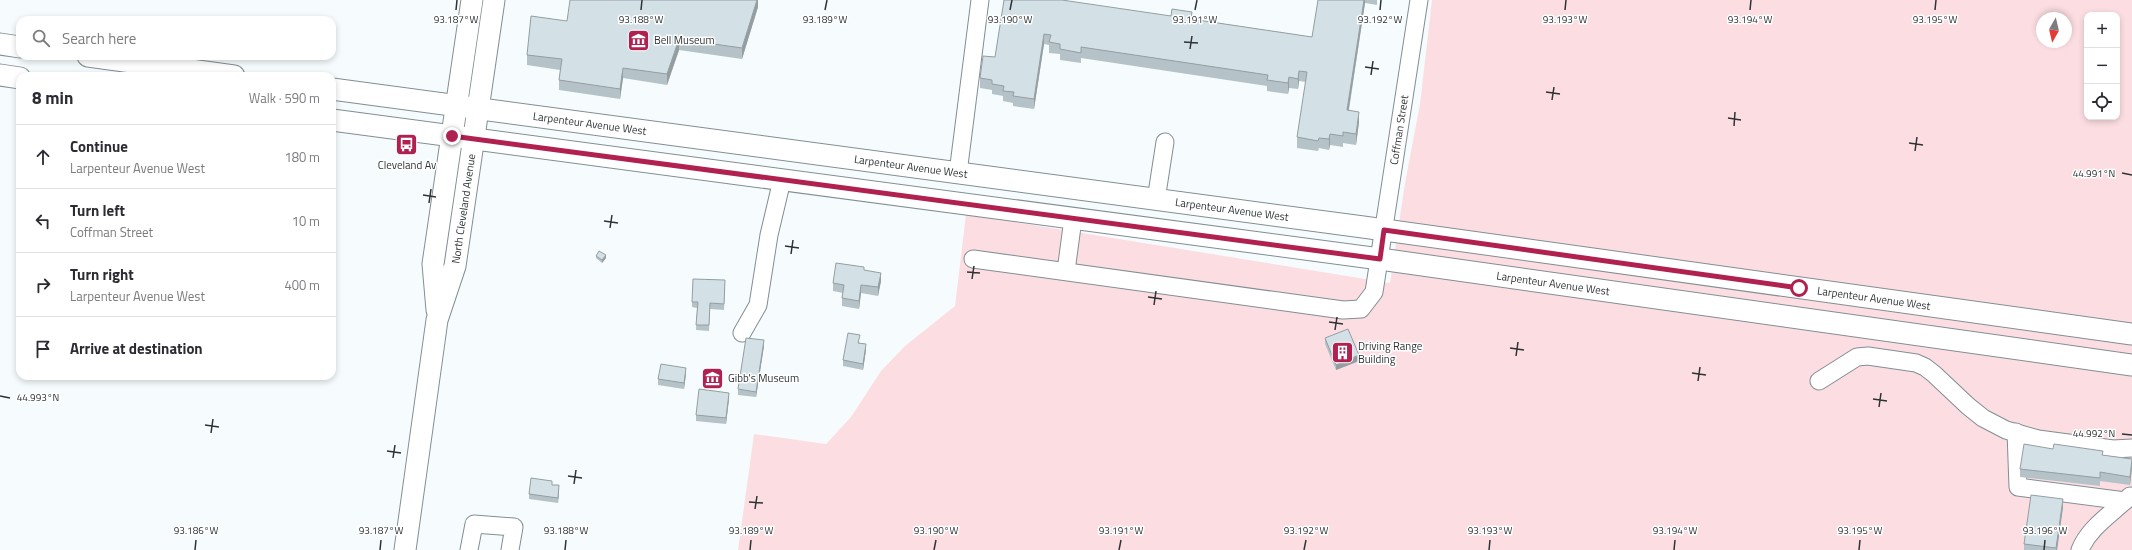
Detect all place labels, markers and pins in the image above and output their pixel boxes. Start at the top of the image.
museum icon: Bell Museum [626,27,652,53]
place label: Bell Museum [654,32,715,48]
bus stop icon: Cleveland Av [394,132,420,158]
place label: Cleveland Av [378,157,437,173]
place label: Driving Range Building [1358,338,1423,367]
building icon: Driving Range Building [1329,339,1355,365]
museum icon: Gibb's Museum [700,365,726,391]
place label: Gibb's Museum [728,370,799,386]

